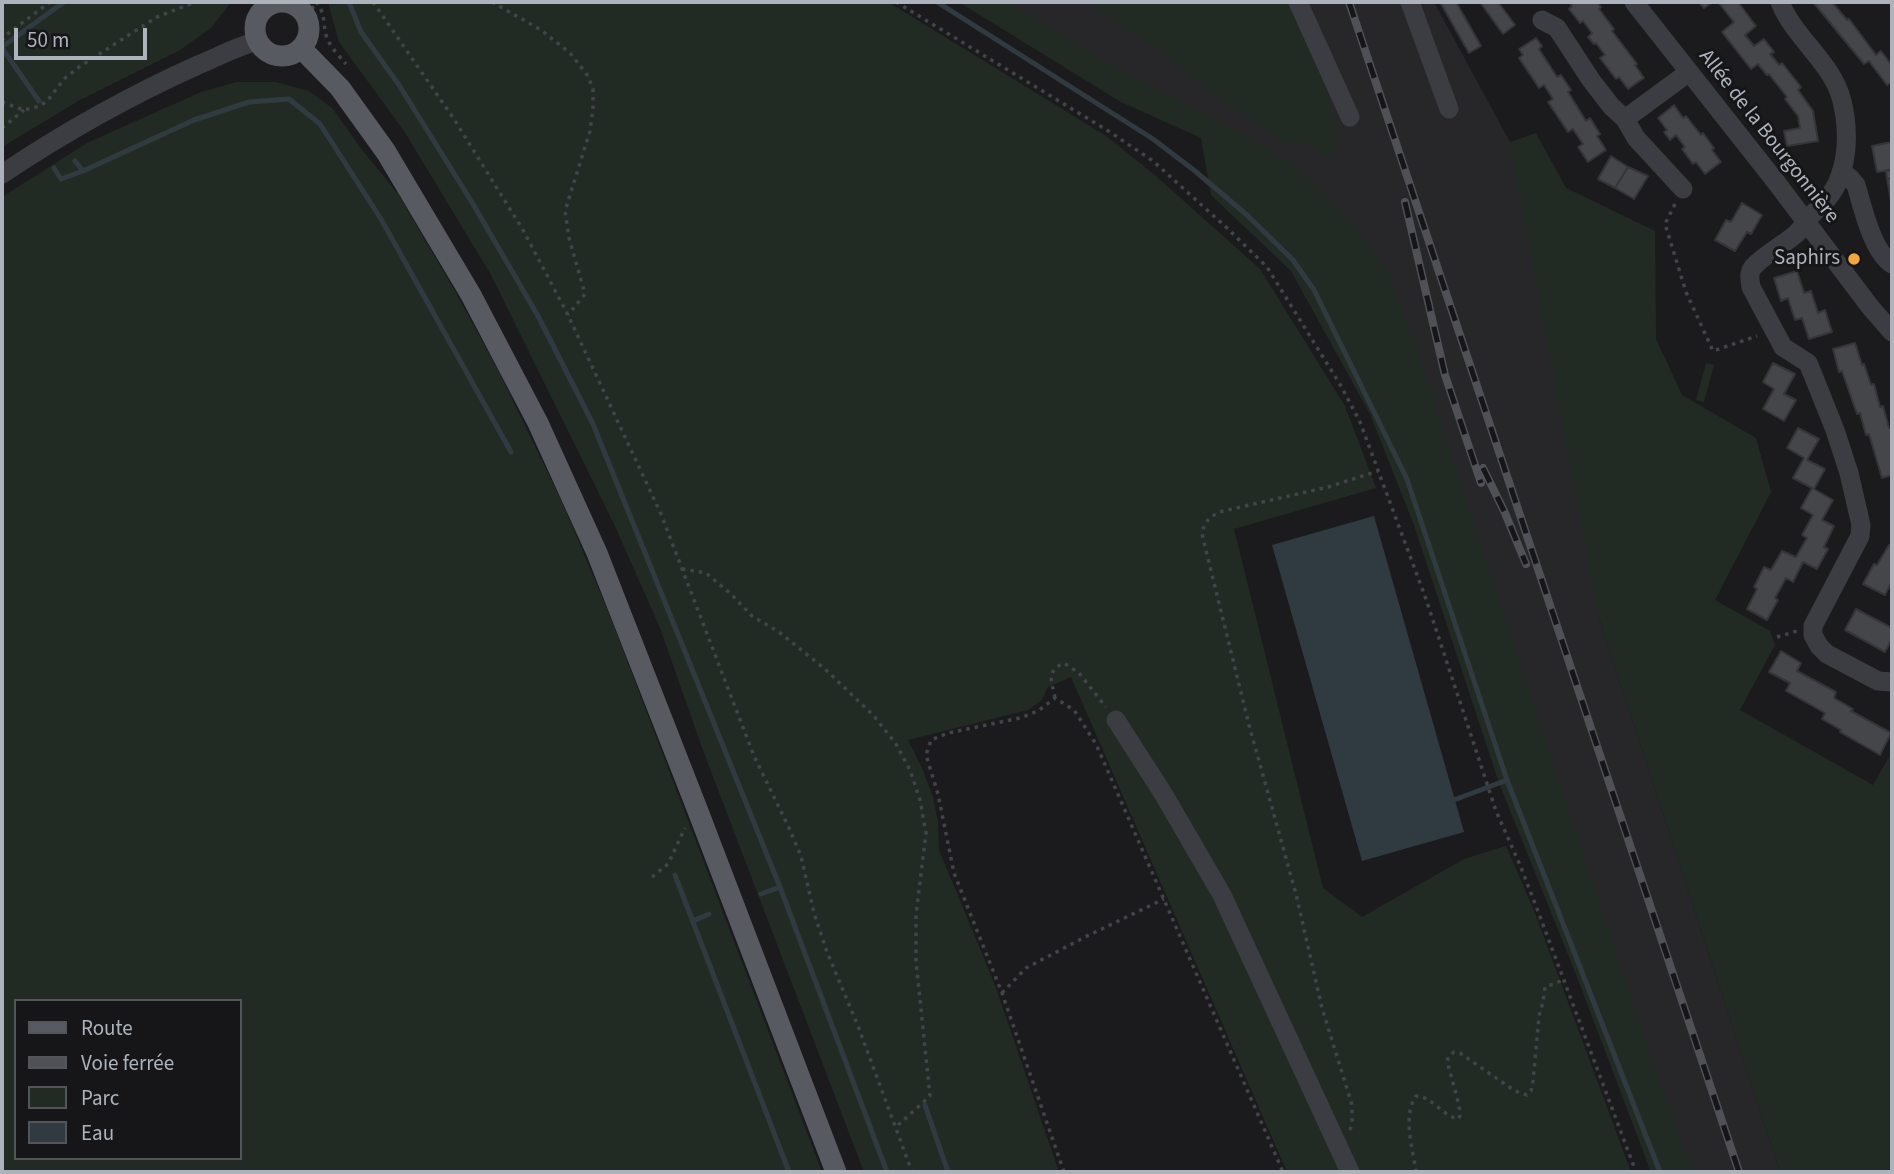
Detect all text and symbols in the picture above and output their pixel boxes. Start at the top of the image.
scale bar [18,14,150,58]
text: 50 m [27,25,69,55]
street label: Allée de la Bourgonnière [1692,45,1844,229]
place label: Saphirs [1774,246,1840,272]
marker: Saphirs [1846,251,1862,267]
legend [14,999,242,1160]
text: Route [81,1013,133,1043]
text: Voie ferrée [81,1048,174,1078]
text: Parc [81,1083,119,1113]
text: Eau [81,1118,114,1148]

